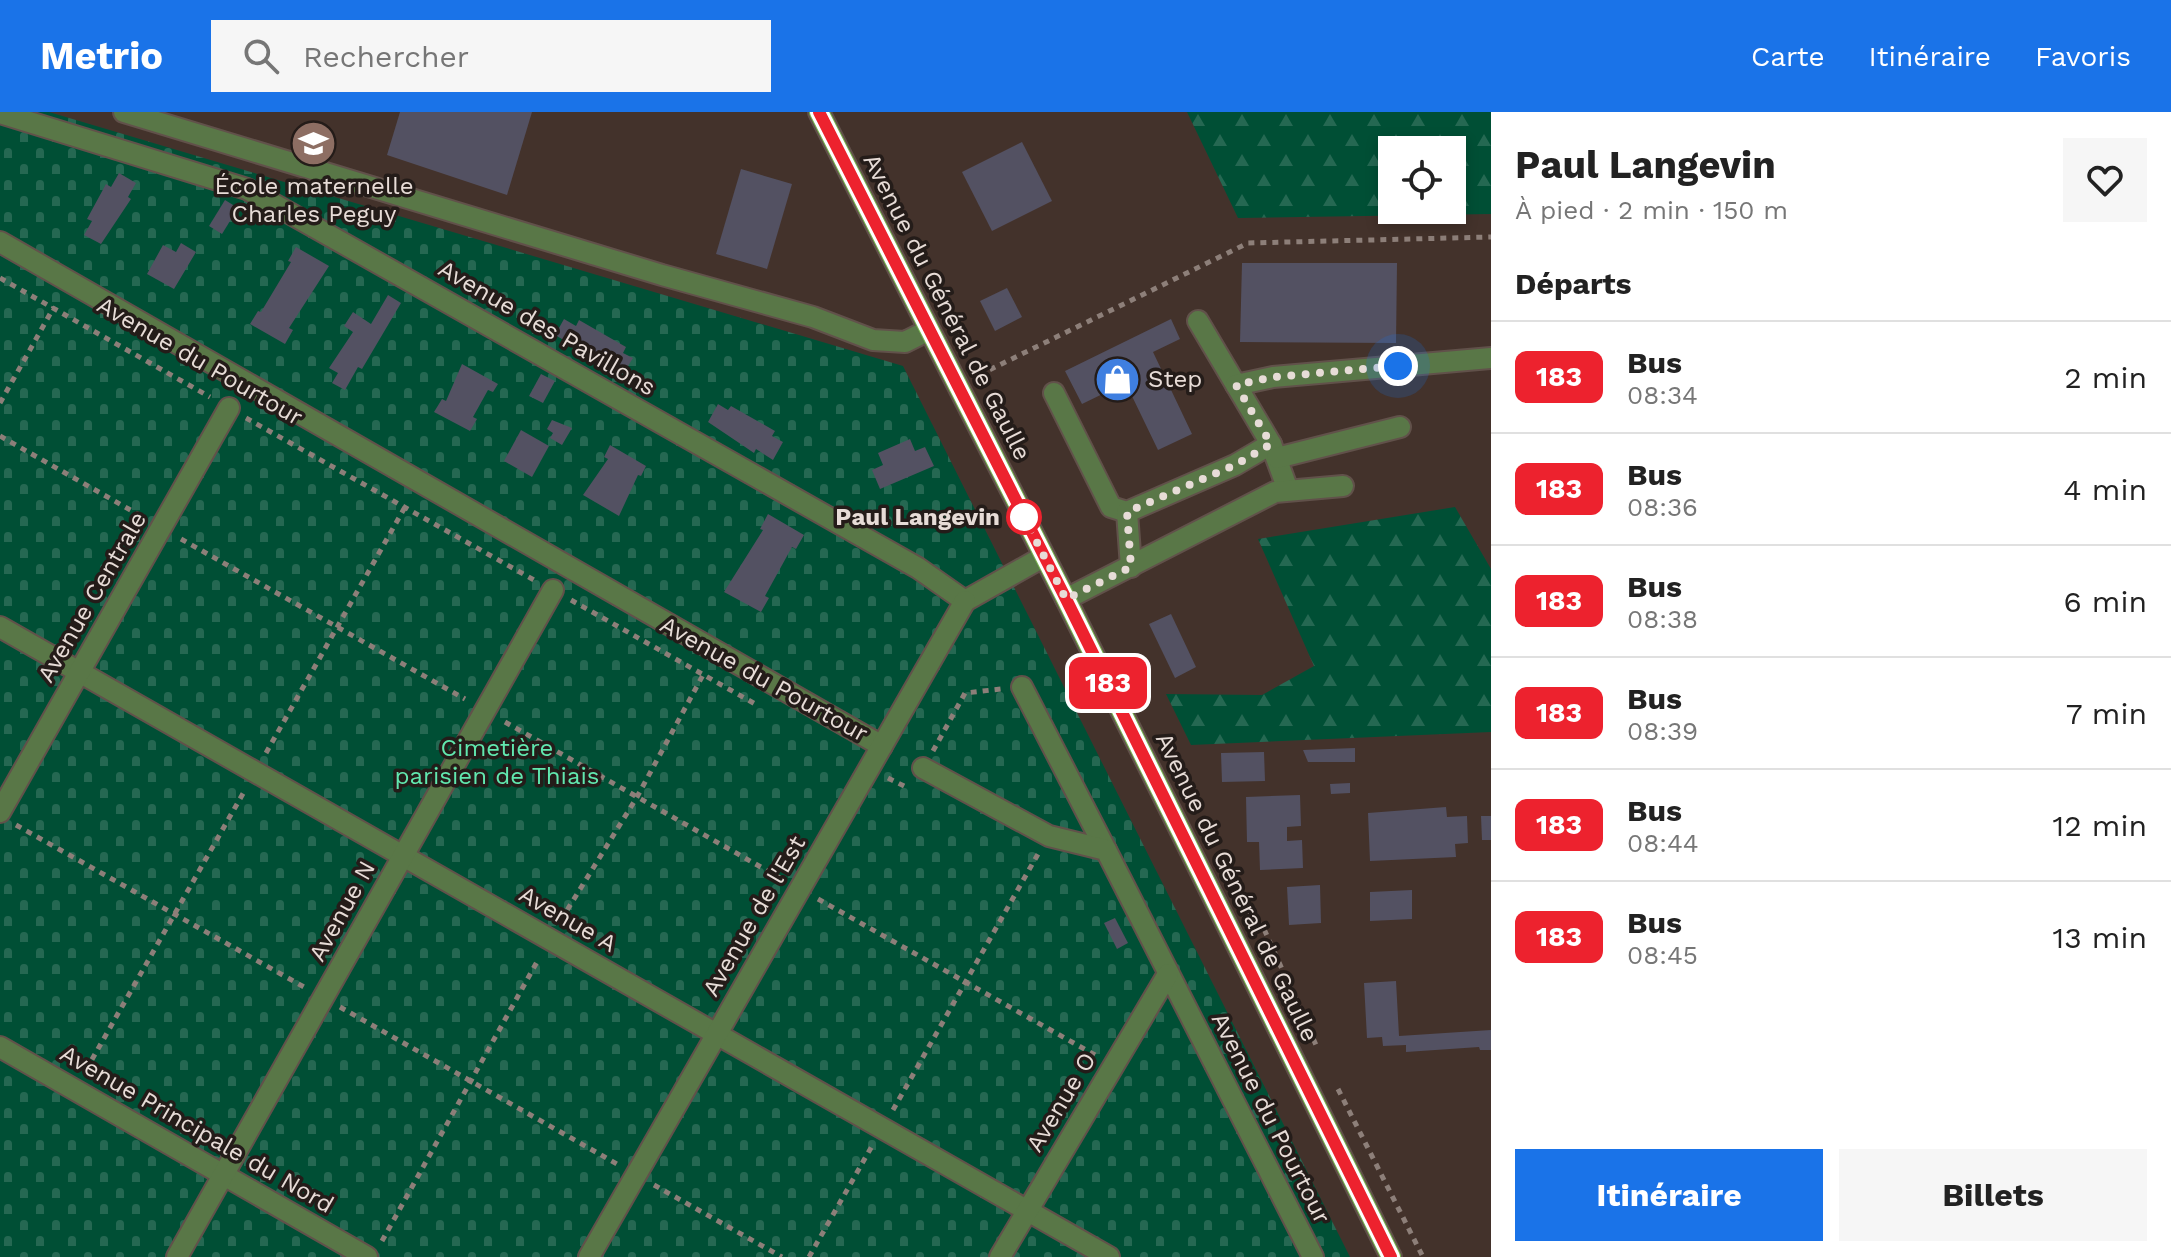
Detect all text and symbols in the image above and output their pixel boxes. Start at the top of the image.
search box [211,20,771,92]
text: Metrio [40,34,163,78]
icon: search [239,34,283,78]
text: Rechercher [303,39,469,74]
text: Carte [1751,40,1825,73]
text: Itinéraire [1869,40,1991,73]
text: Favoris [2035,40,2131,73]
school or university icon: École maternelle Charles Peguy [290,120,338,168]
map controls [1378,136,1466,224]
button: locate [1378,136,1466,224]
button: heart [2063,138,2147,222]
text: Paul Langevin [1515,143,1776,187]
street label: Avenue du Général de Gaulle [857,149,1037,465]
place label: École maternelle Charles Peguy [215,172,413,228]
text: À pied · 2 min · 150 m [1515,195,1788,225]
street label: Avenue des Pavillons [433,254,661,402]
text: Départs [1515,266,1632,301]
street label: Avenue du Pourtour [92,291,308,431]
text: Bus [1627,345,1682,380]
your location [1378,346,1418,386]
shop icon: Step [1093,355,1141,403]
text: 183 [1536,360,1582,393]
text: 2 min [2064,360,2147,395]
place label: Step [1148,365,1202,393]
text: 08:34 [1627,380,1698,410]
text: Bus [1627,457,1682,492]
text: 183 [1536,472,1582,505]
text: 4 min [2063,472,2147,507]
text: 08:36 [1627,492,1698,522]
marker: Paul Langevin [1007,500,1041,534]
place label: Paul Langevin [835,503,1000,531]
street label: Avenue Centrale [32,507,152,687]
text: Bus [1627,569,1682,604]
text: 183 [1536,584,1582,617]
text: 6 min [2063,584,2147,619]
text: 08:38 [1627,604,1698,634]
street label: Avenue du Pourtour [655,610,873,748]
line badge: 183 [1062,657,1154,709]
text: 183 [1085,666,1131,699]
text: Bus [1627,681,1682,716]
text: 183 [1536,696,1582,729]
text: 7 min [2066,696,2147,731]
text: 08:39 [1627,716,1698,746]
street label: Avenue du Général de Gaulle [1150,728,1324,1046]
park label: Cimetière parisien de Thiais [394,734,600,790]
text: Bus [1627,793,1682,828]
text: 183 [1536,808,1582,841]
text: 12 min [2052,808,2147,843]
text: 08:44 [1627,828,1699,858]
street label: Avenue de l'Est [697,831,811,1001]
street label: Avenue N [303,856,381,966]
street label: Avenue A [514,880,622,958]
text: Bus [1627,905,1682,940]
text: 183 [1536,920,1582,953]
text: 13 min [2052,920,2147,955]
text: 08:45 [1627,940,1698,970]
street label: Avenue du Pourtour [1206,1008,1336,1228]
street label: Avenue Principale du Nord [55,1039,339,1219]
street label: Avenue O [1020,1047,1102,1157]
button: Itinéraire [1515,1149,1823,1241]
button: Billets [1839,1149,2147,1241]

